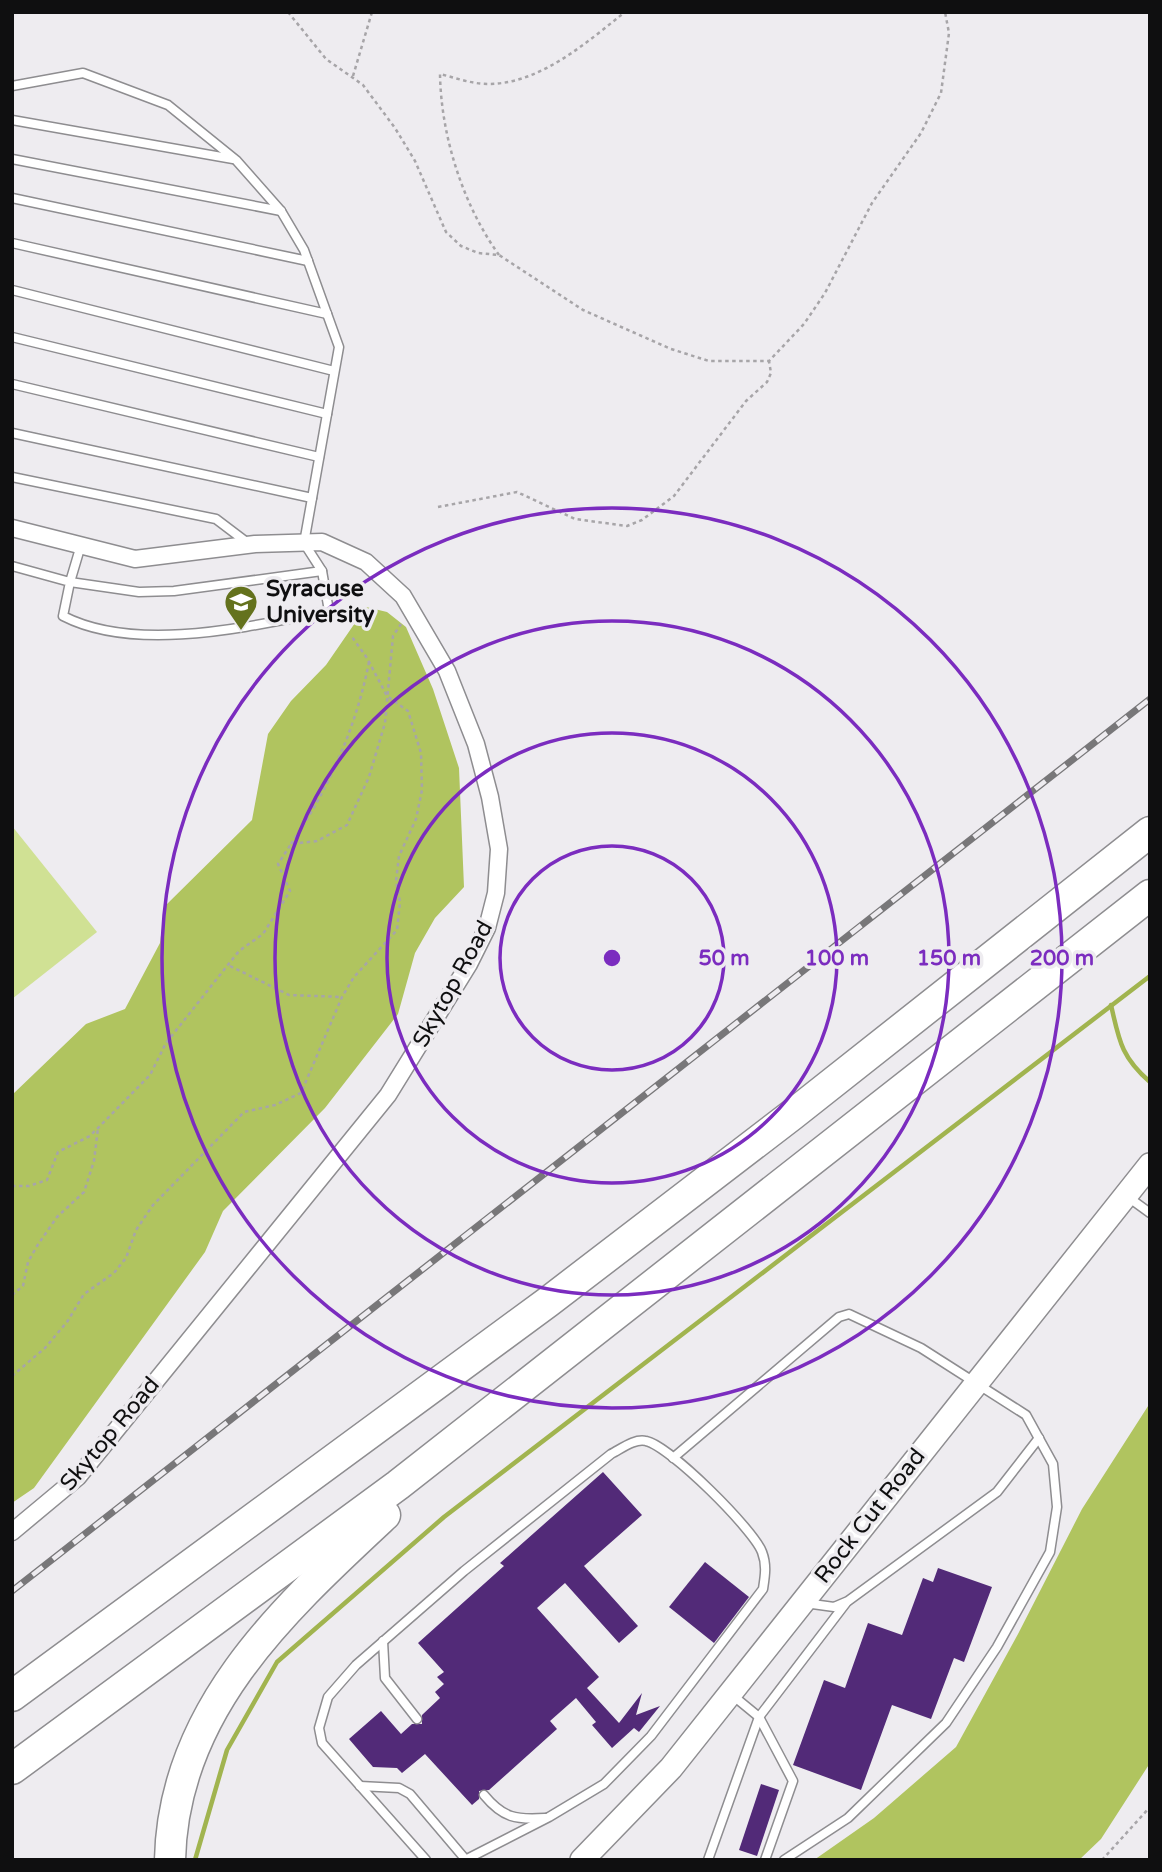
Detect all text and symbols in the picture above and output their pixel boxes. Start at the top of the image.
place label: Syracuse University [266,575,375,629]
school or university icon: Syracuse University [222,583,260,632]
street label: Skytop Road [407,916,499,1052]
centre of rings [600,946,624,970]
text: 50 m [698,946,750,971]
text: 100 m [805,946,869,971]
text: 150 m [917,946,981,971]
text: 200 m [1030,946,1094,971]
street label: Skytop Road [54,1371,166,1497]
street label: Rock Cut Road [809,1443,931,1589]

